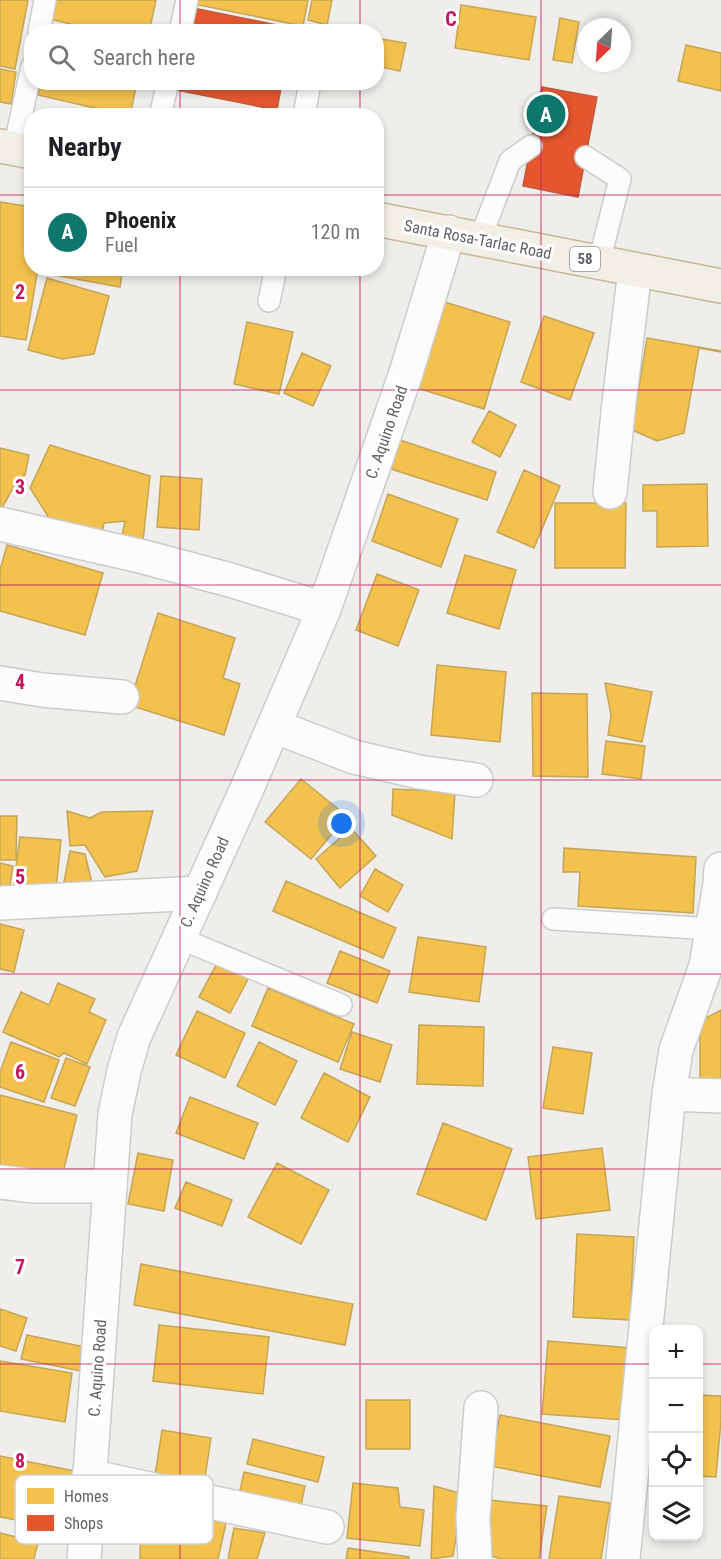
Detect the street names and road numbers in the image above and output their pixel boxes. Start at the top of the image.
street label: Santa Rosa-Tarlac Road [403,216,553,263]
road number: 58 [570,247,600,271]
street label: C. Aquino Road [362,383,411,481]
street label: C. Aquino Road [176,834,233,930]
street label: C. Aquino Road [85,1319,110,1417]

